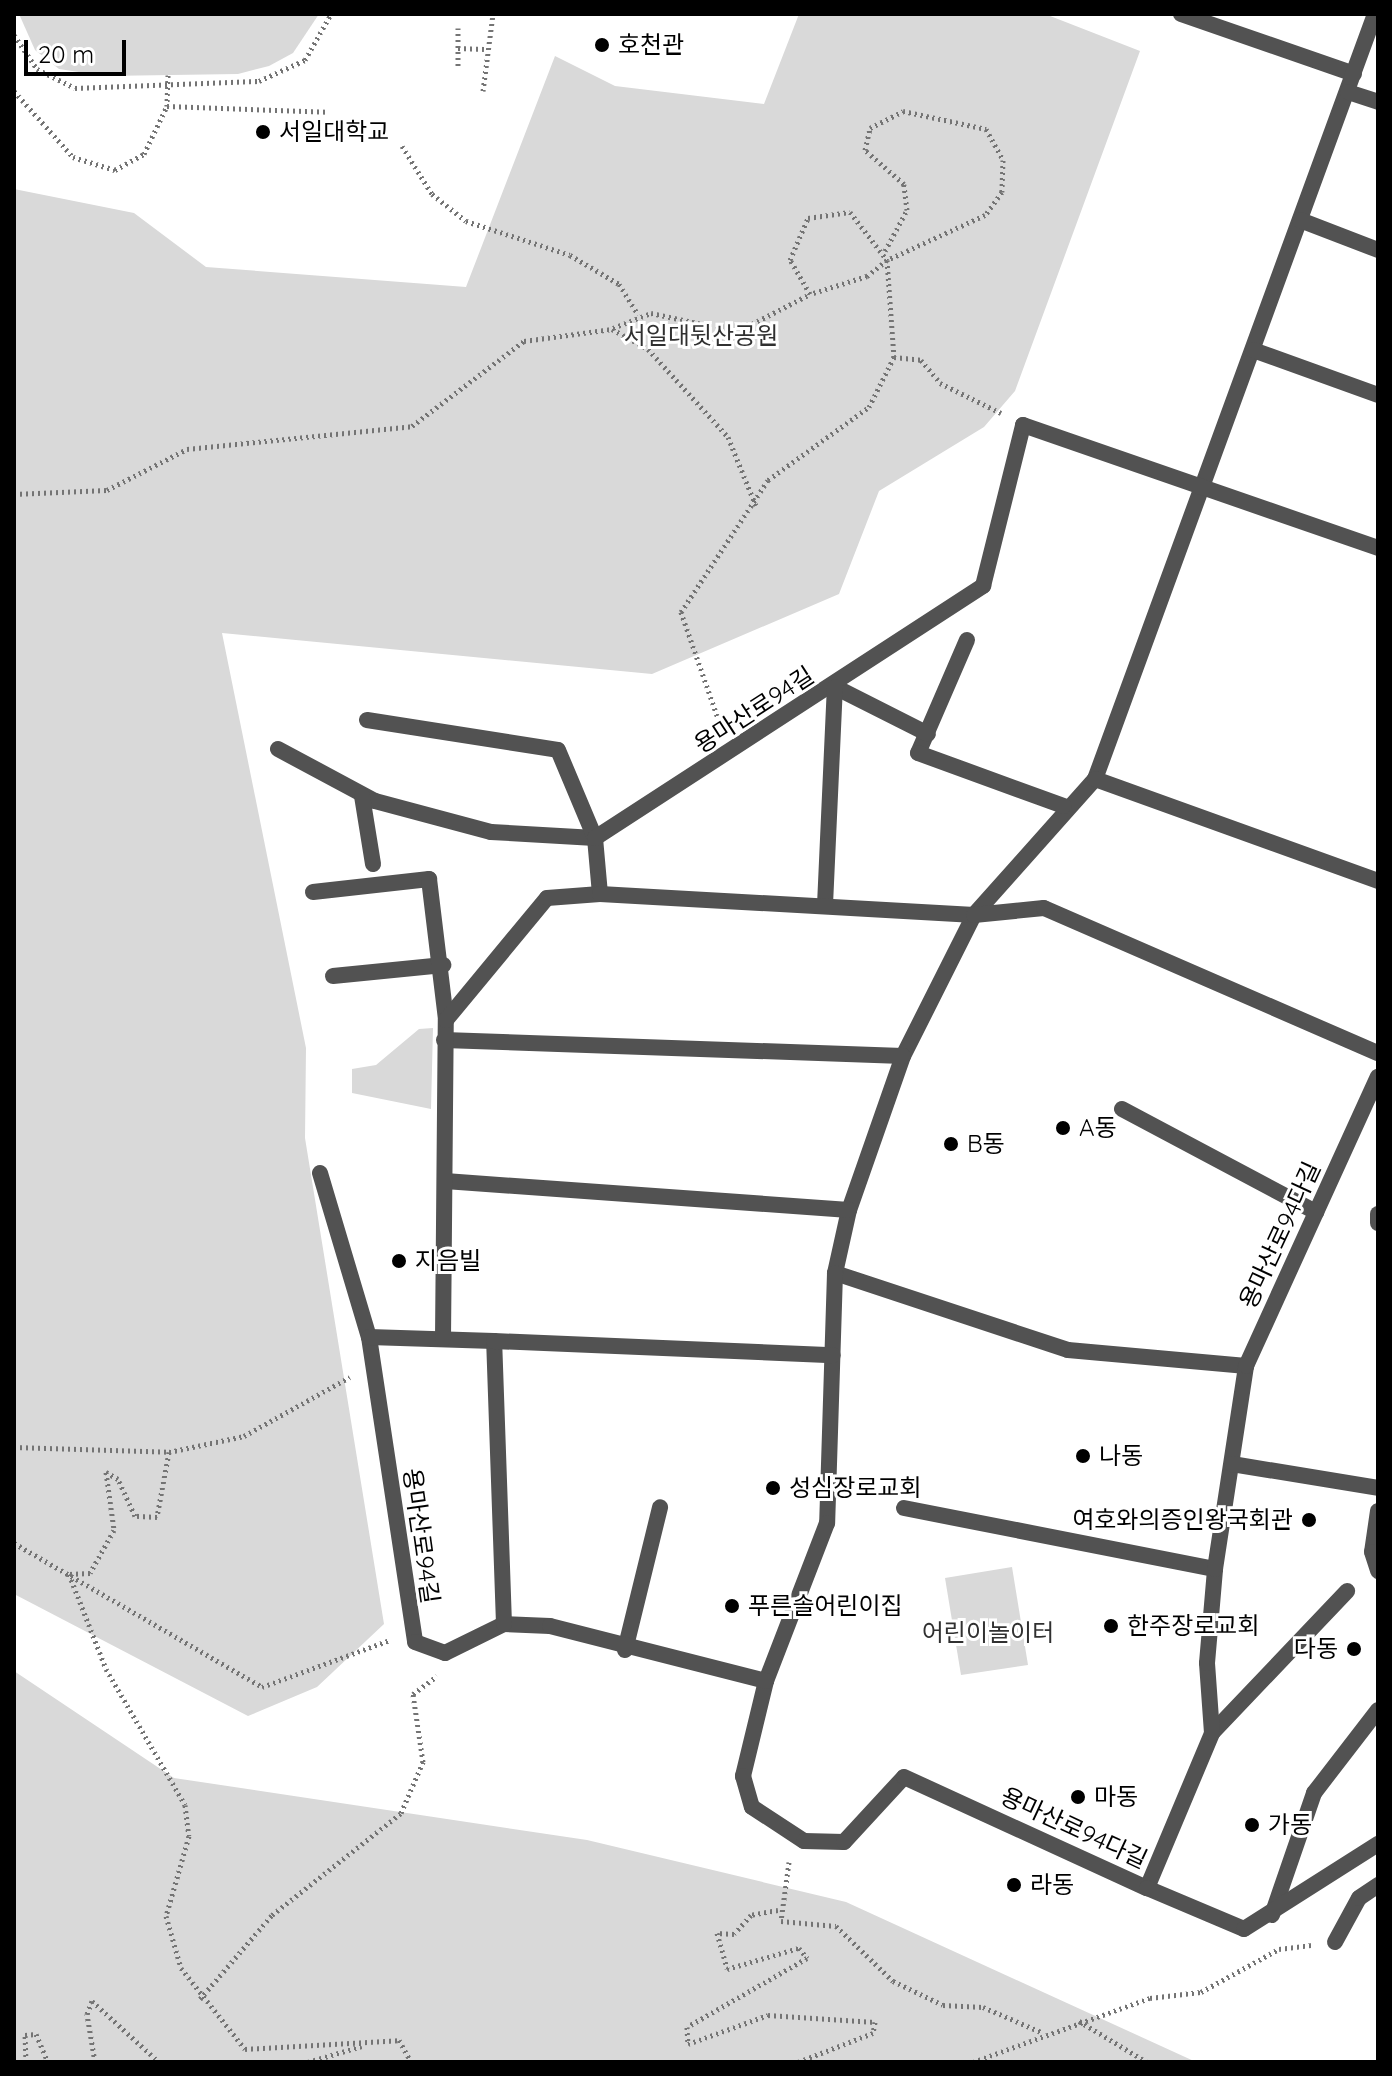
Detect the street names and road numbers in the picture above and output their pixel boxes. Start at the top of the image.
street label: 용마산로94길 [689,661,819,759]
street label: 용마산로94다길 [1233,1157,1327,1313]
street label: 용마산로94길 [397,1466,445,1606]
street label: 용마산로94다길 [996,1781,1152,1875]

